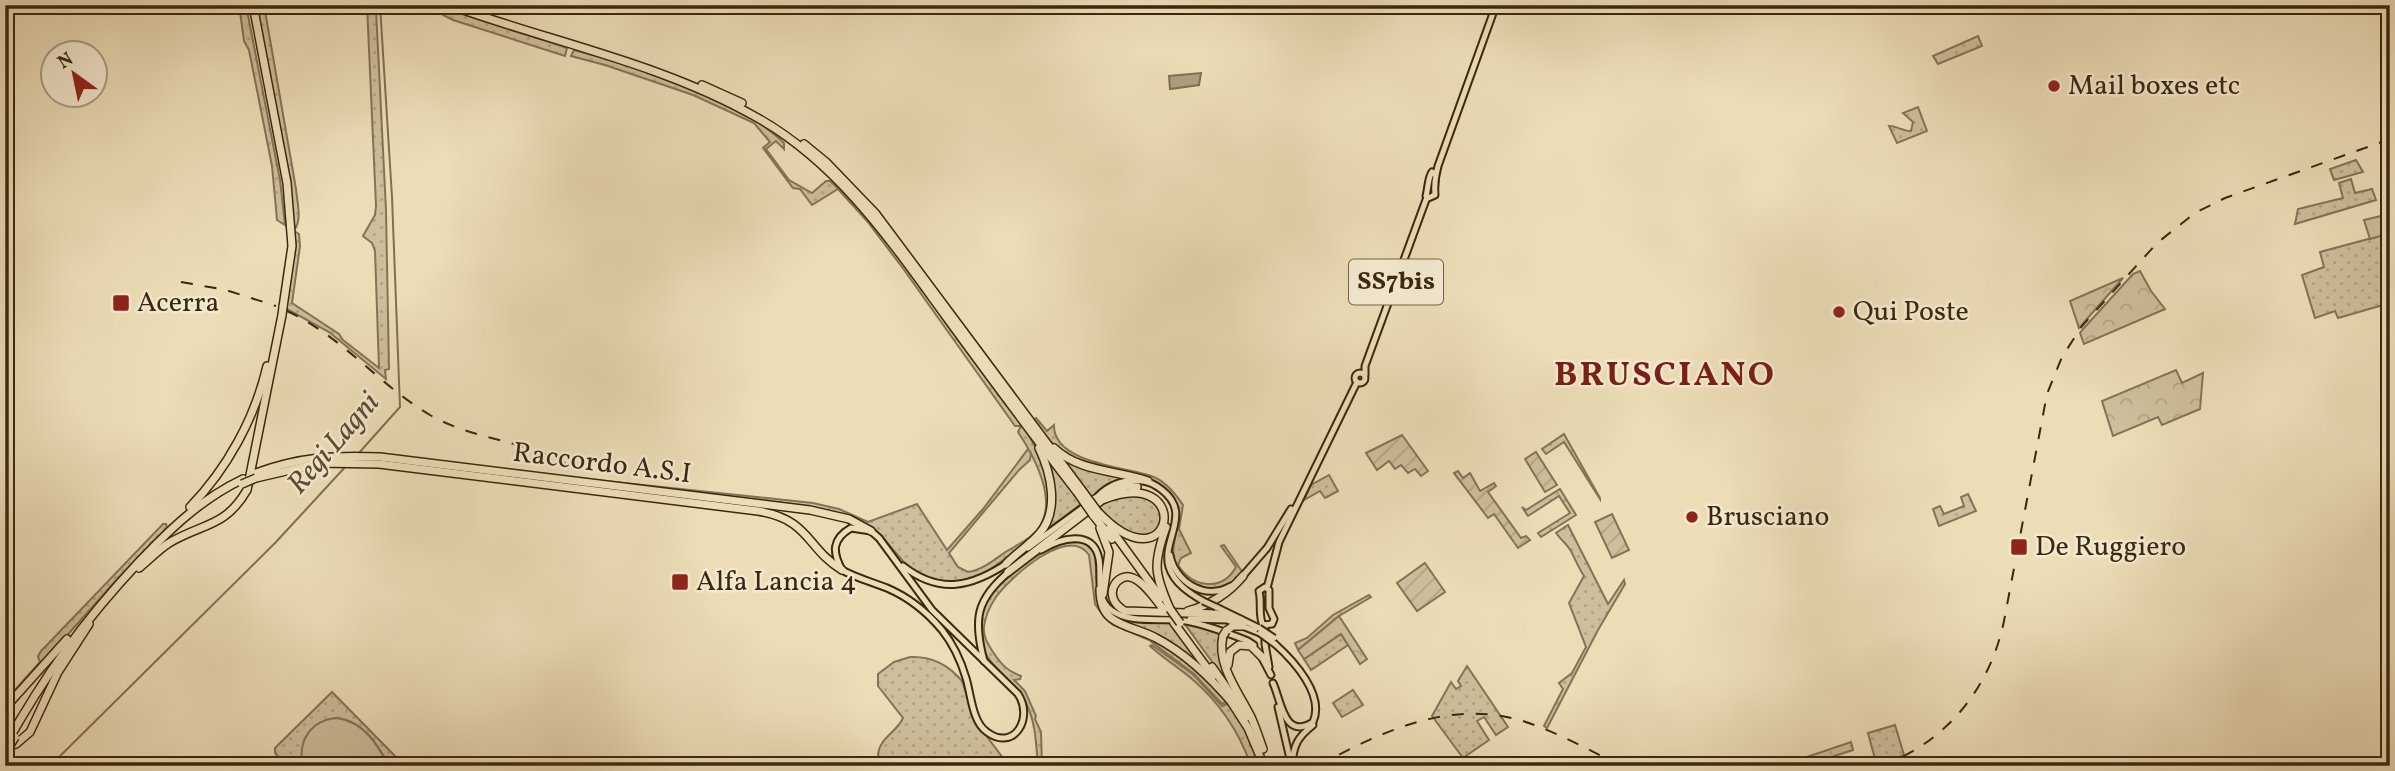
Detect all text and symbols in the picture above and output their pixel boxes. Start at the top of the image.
north arrow [38,38,108,108]
text: N [53,47,79,76]
place label: Mail boxes etc [2068,67,2240,106]
marker: Mail boxes etc [2046,78,2062,94]
road number: SS7bis [1349,260,1443,304]
place label: Acerra [137,284,219,323]
marker: Acerra [111,293,131,313]
place label: Qui Poste [1853,293,1969,332]
marker: Qui Poste [1831,304,1847,320]
district label: BRUSCIANO [1554,352,1776,400]
water label: Regi Lagni [278,384,390,504]
street label: Raccordo A.S.I [511,434,693,494]
place label: Brusciano [1706,498,1829,537]
marker: Brusciano [1684,509,1700,525]
place label: De Ruggiero [2035,528,2186,567]
marker: De Ruggiero [2009,537,2029,557]
place label: Alfa Lancia 4 [696,563,857,602]
marker: Alfa Lancia 4 [670,572,690,592]

